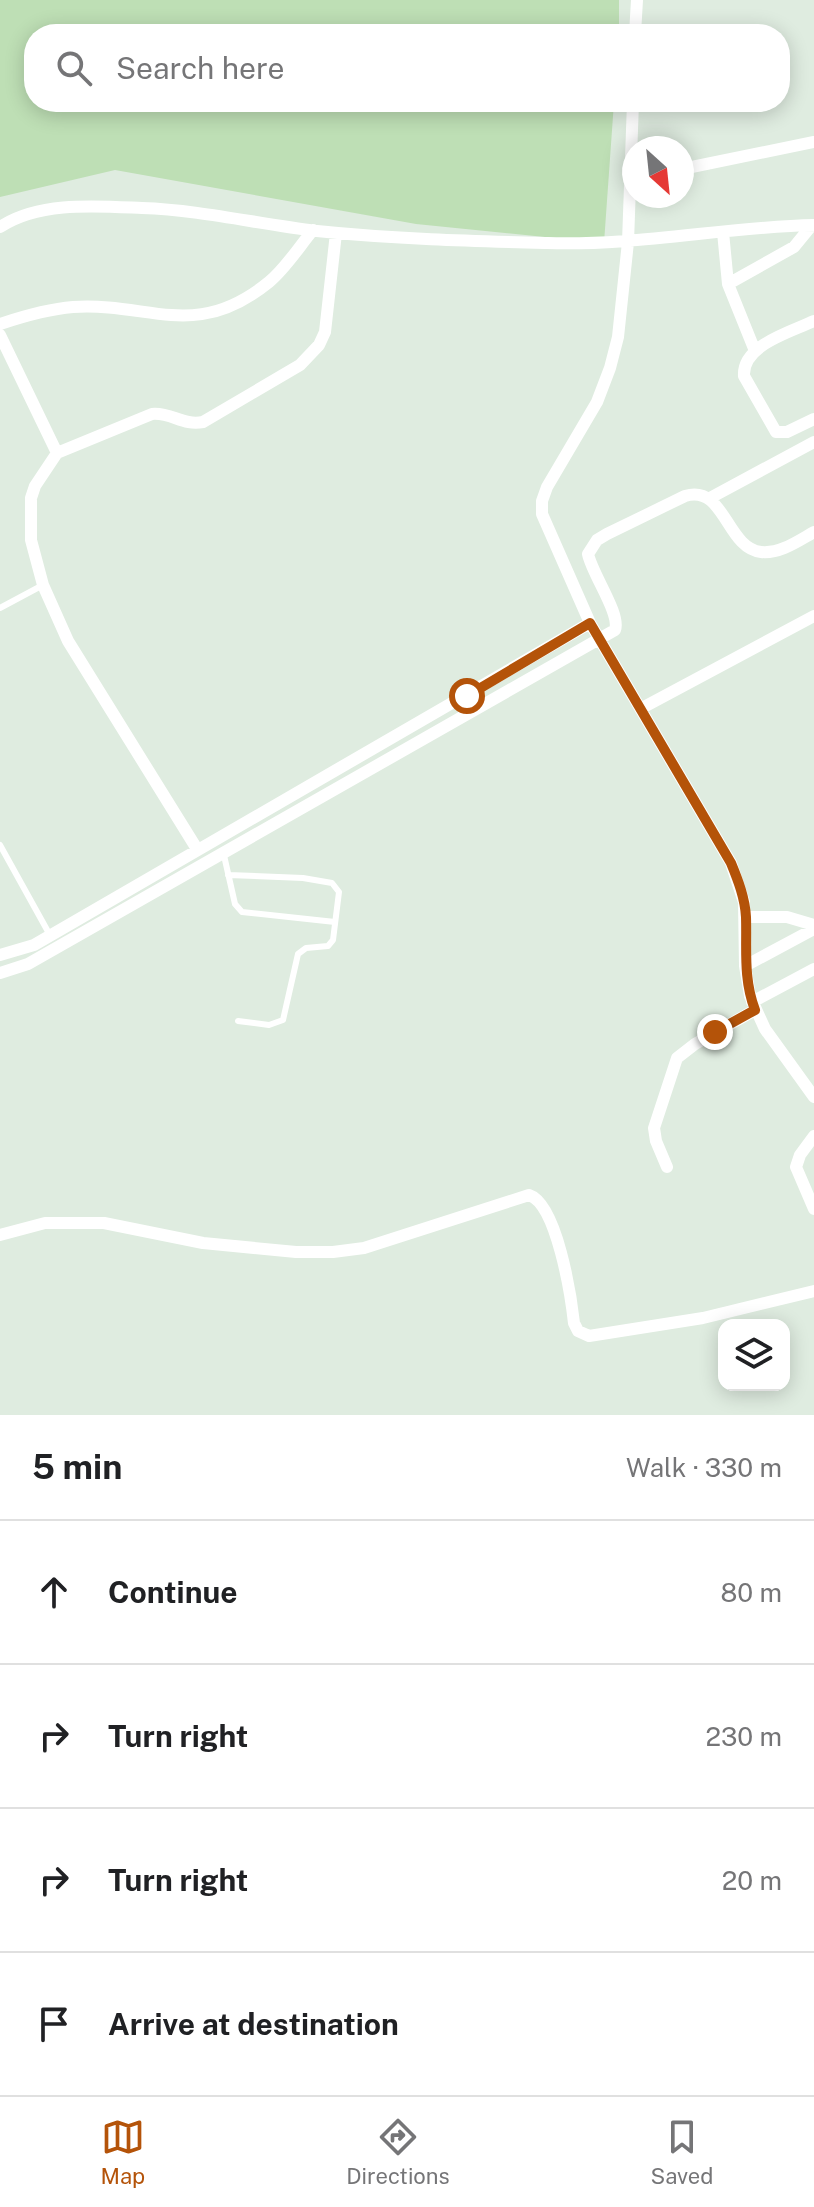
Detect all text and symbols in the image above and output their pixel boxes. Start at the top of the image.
search box [24,24,790,112]
icon: search [52,46,96,90]
text: Search here [116,50,284,86]
north arrow [622,136,694,208]
route start [449,678,485,714]
route end [697,1014,733,1050]
map controls [718,1319,790,1391]
button: layers [718,1319,790,1391]
text: 5 min [32,1447,122,1487]
text: Walk · 330 m [626,1452,782,1483]
icon: ahead [32,1570,76,1614]
text: Continue [108,1574,238,1610]
text: 80 m [721,1577,782,1608]
icon: right [32,1714,76,1758]
text: Turn right [108,1718,248,1754]
text: 230 m [706,1721,782,1752]
icon: right [32,1858,76,1902]
text: Turn right [108,1862,248,1898]
text: 20 m [722,1865,782,1896]
icon: arrive [32,2002,76,2046]
text: Arrive at destination [108,2006,399,2042]
tab: Map [101,2115,145,2189]
tab: Directions [346,2115,450,2189]
tab: Saved [651,2115,713,2189]

